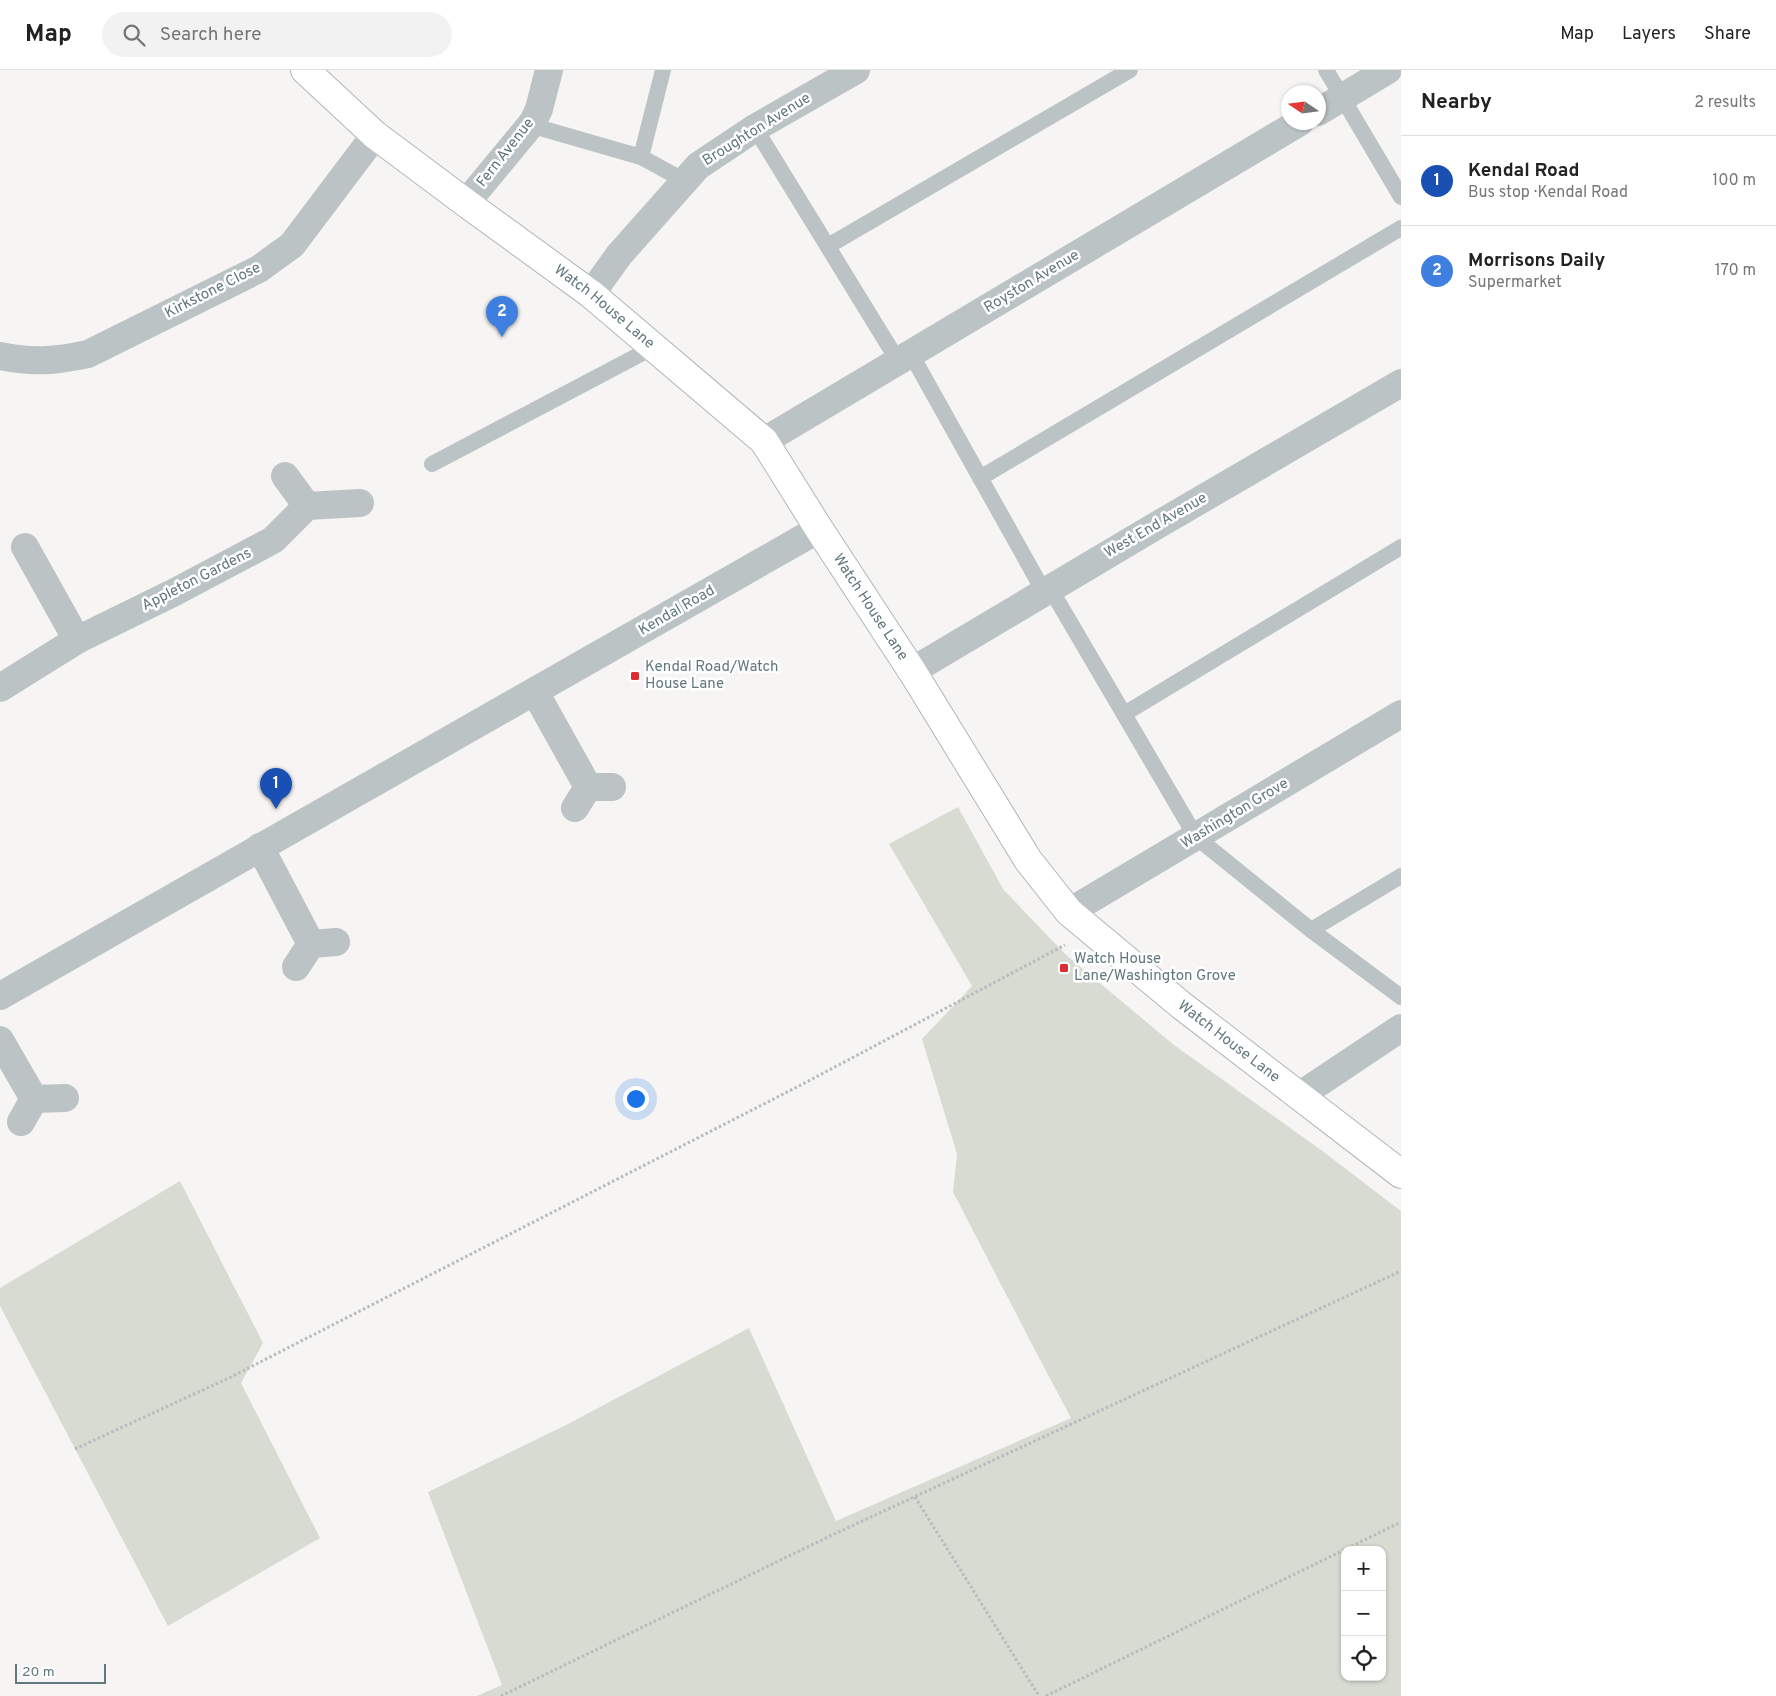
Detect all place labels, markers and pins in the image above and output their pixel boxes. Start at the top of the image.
pin: 2 [486,296,518,337]
place label: Kendal Road/Watch House Lane [645,658,779,694]
marker: Kendal Road/Watch House Lane [629,670,641,682]
pin: 1 [260,768,292,809]
place label: Watch House Lane/Washington Grove [1074,950,1236,986]
marker: Watch House Lane/Washington Grove [1058,962,1070,974]

